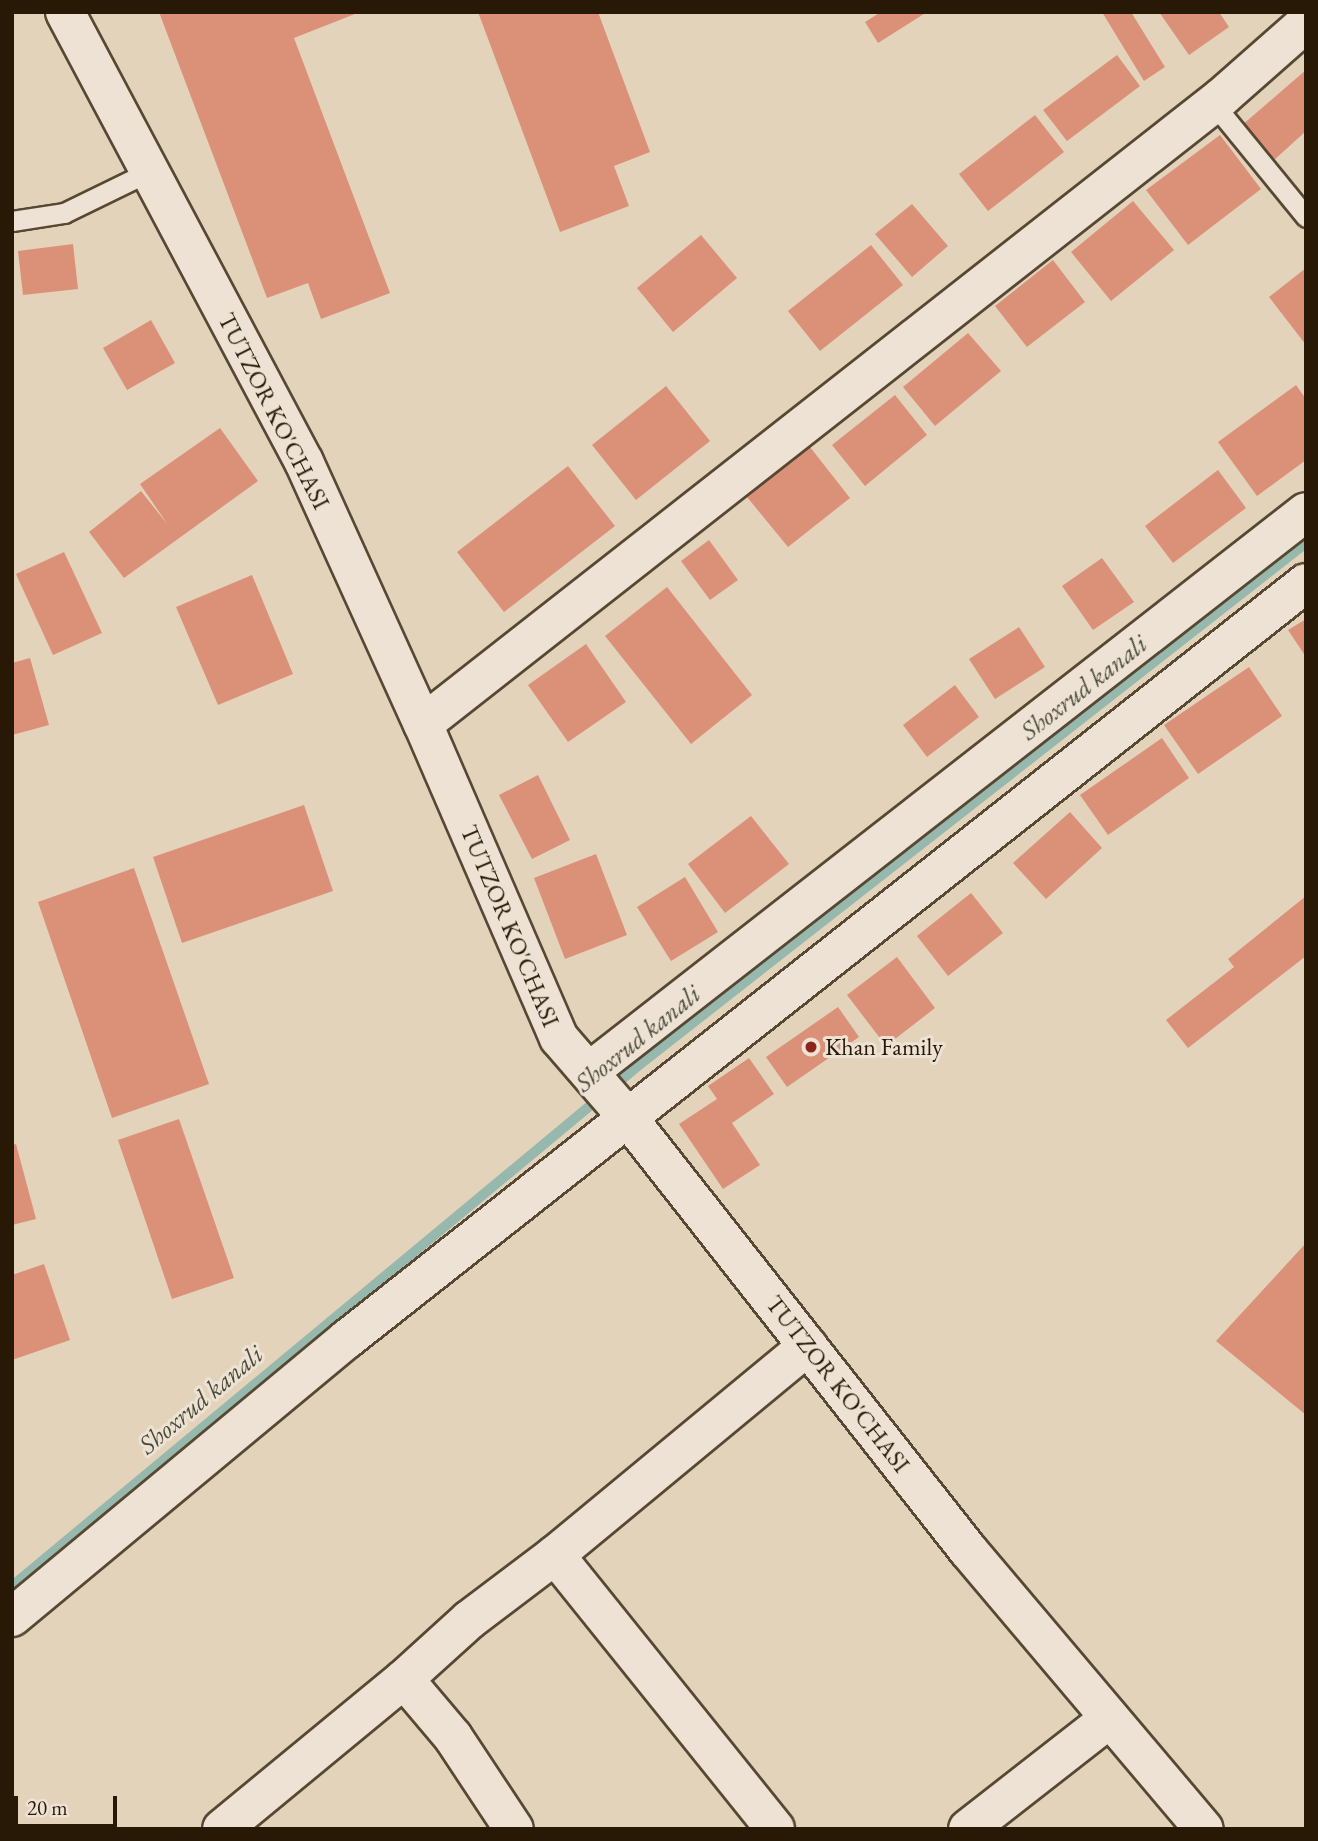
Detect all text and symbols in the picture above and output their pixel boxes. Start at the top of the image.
street label: TUTZOR KO'CHASI [212,308,336,514]
water label: Shoxrud kanali [1014,629,1154,747]
street label: TUTZOR KO'CHASI [454,821,566,1031]
water label: Shoxrud kanali [569,979,707,1099]
place label: Khan Family [825,1033,943,1061]
marker: Khan Family [803,1039,819,1055]
street label: TUTZOR KO'CHASI [760,1290,916,1478]
water label: Shoxrud kanali [133,1339,269,1461]
scale bar [18,1782,121,1826]
text: 20 m [27,1794,68,1821]

